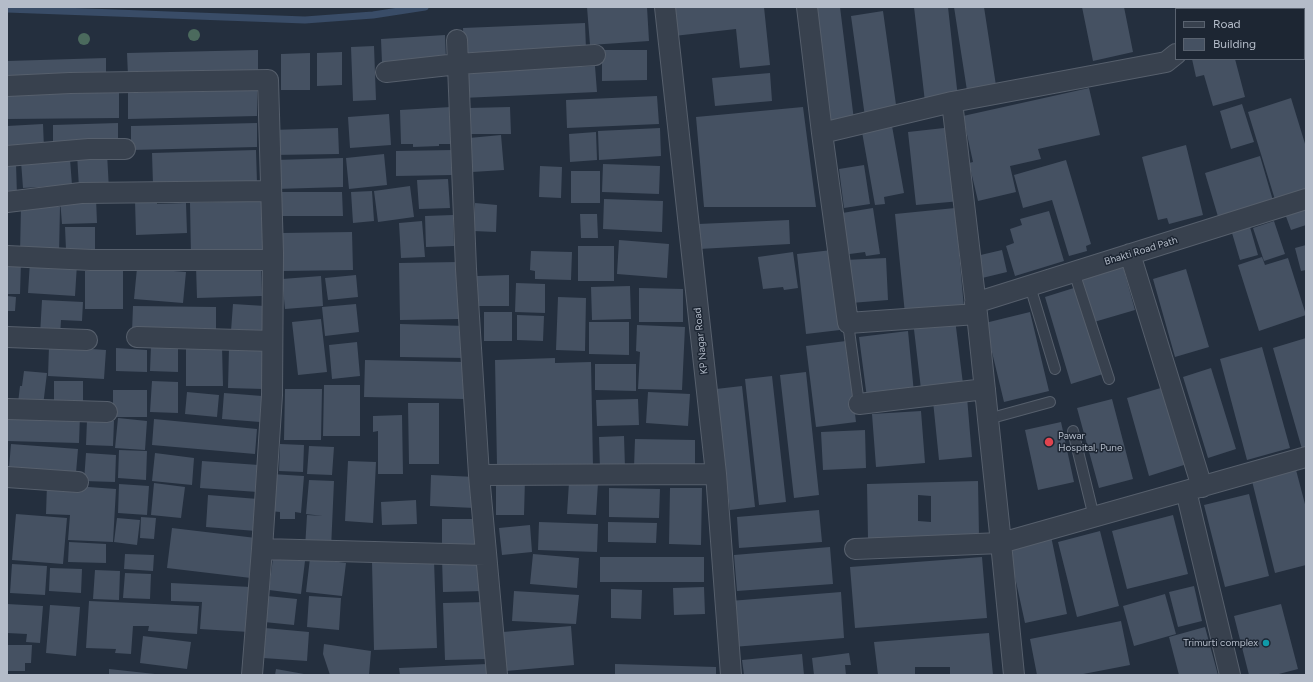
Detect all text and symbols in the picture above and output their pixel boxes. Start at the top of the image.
legend [1175,8,1305,60]
text: Road [1213,17,1241,31]
text: Building [1213,37,1256,51]
street label: Bhakti Road Path [1103,234,1179,268]
street label: KP Nagar Road [692,307,710,375]
place label: Pawar Hospital, Pune [1058,430,1122,454]
marker: Pawar Hospital, Pune [1043,436,1055,448]
place label: Trimurti complex [1183,637,1258,649]
marker: Trimurti complex [1261,638,1271,648]

